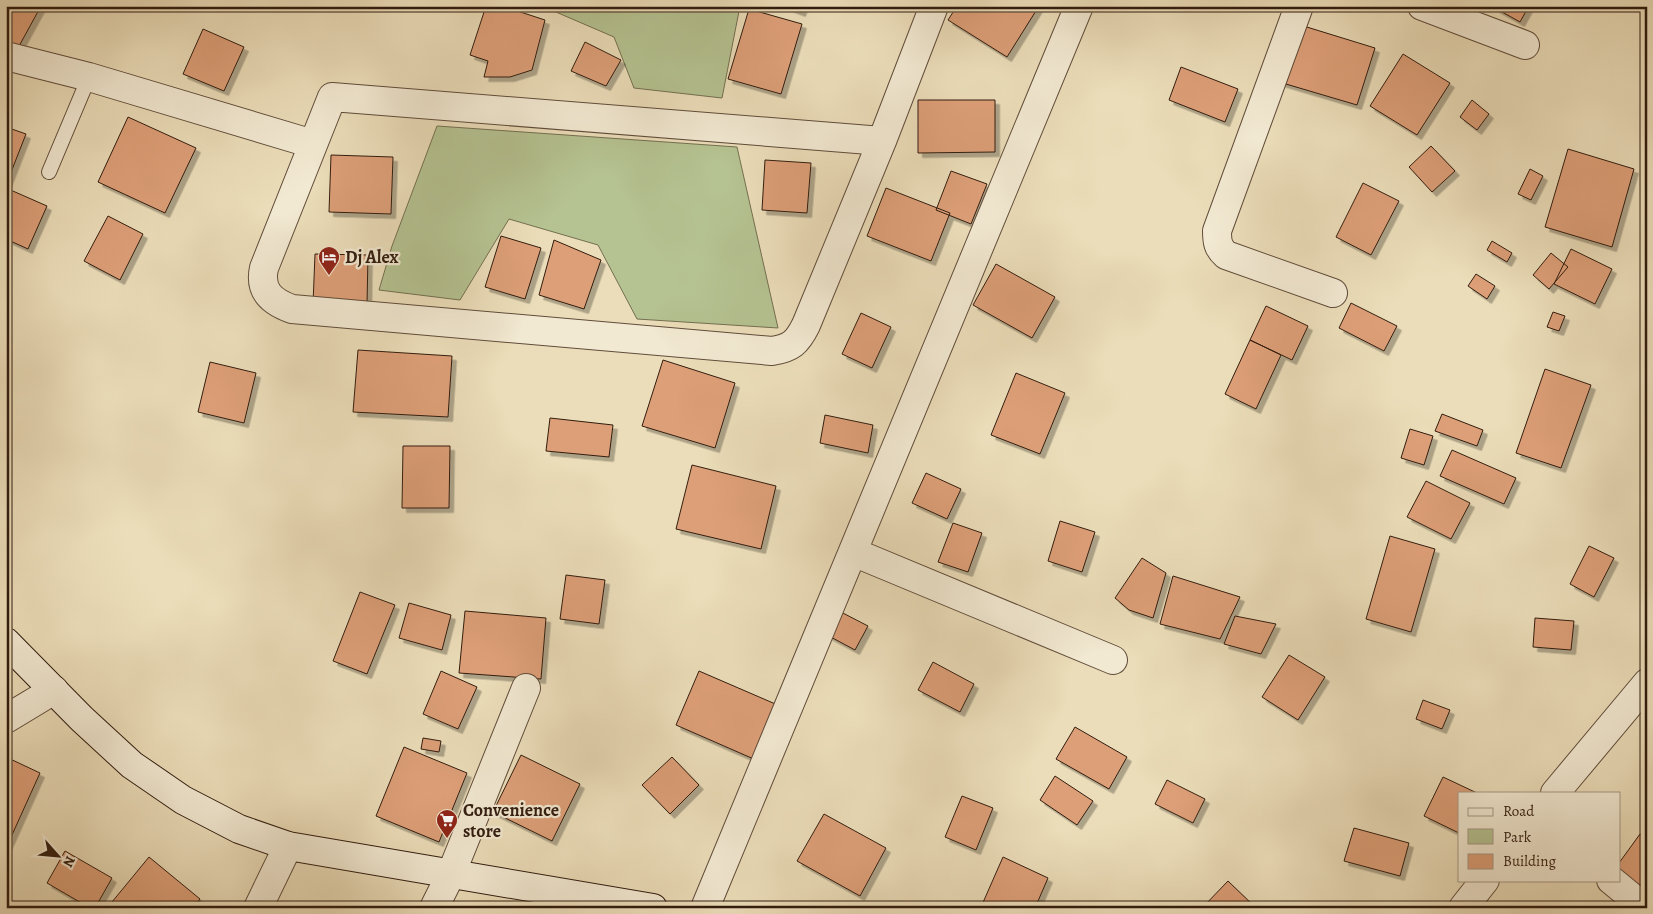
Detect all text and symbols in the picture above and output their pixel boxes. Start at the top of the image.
hotel icon: Dj Alex [317,245,341,276]
place label: Dj Alex [345,245,399,269]
legend [1458,792,1620,882]
place label: Convenience store [463,798,559,843]
text: Road [1503,801,1535,821]
supermarket icon: Convenience store [435,808,459,839]
text: Park [1503,827,1532,847]
north arrow [32,832,82,882]
text: Building [1503,851,1556,871]
text: N [58,853,80,871]

